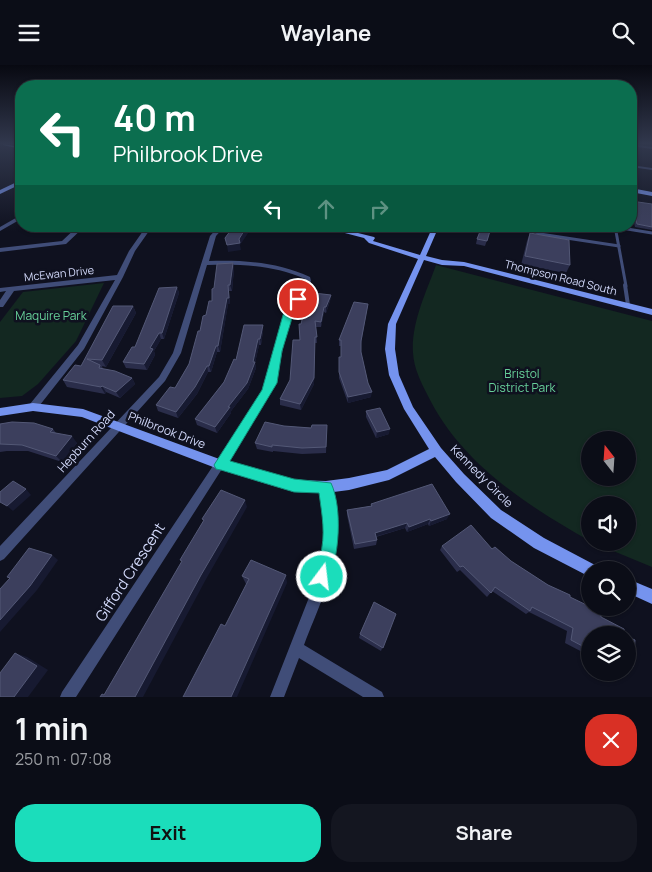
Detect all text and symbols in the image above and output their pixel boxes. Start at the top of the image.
text: Waylane [281,18,371,48]
icon: menu [15,19,43,47]
icon: search [609,19,637,47]
text: 40 m [113,94,196,142]
icon: left [30,100,95,165]
text: Philbrook Drive [113,139,263,169]
icon: left [259,195,287,223]
icon: ahead [312,195,340,223]
icon: right [365,195,393,223]
street label: Thompson Road South [503,256,619,298]
street label: McEwan Drive [23,262,95,284]
pin [277,278,319,320]
icon: arrive [284,285,312,313]
park label: Maquire Park [15,307,88,324]
park label: Bristol District Park [489,365,556,396]
street label: Hepburn Road [53,406,119,476]
street label: Philbrook Drive [126,407,208,453]
north arrow [581,431,636,486]
map controls [581,431,636,681]
street label: Kennedy Circle [447,441,517,511]
button: sound [581,496,636,551]
street label: Gifford Crescent [90,519,170,625]
position arrow [295,550,347,602]
button: search [581,561,636,616]
button: layers [581,626,636,681]
text: 1 min [15,708,88,749]
button: close [585,714,637,766]
text: 250 m · 07:08 [15,748,112,770]
button: Exit [15,804,321,862]
button: Share [331,804,637,862]

